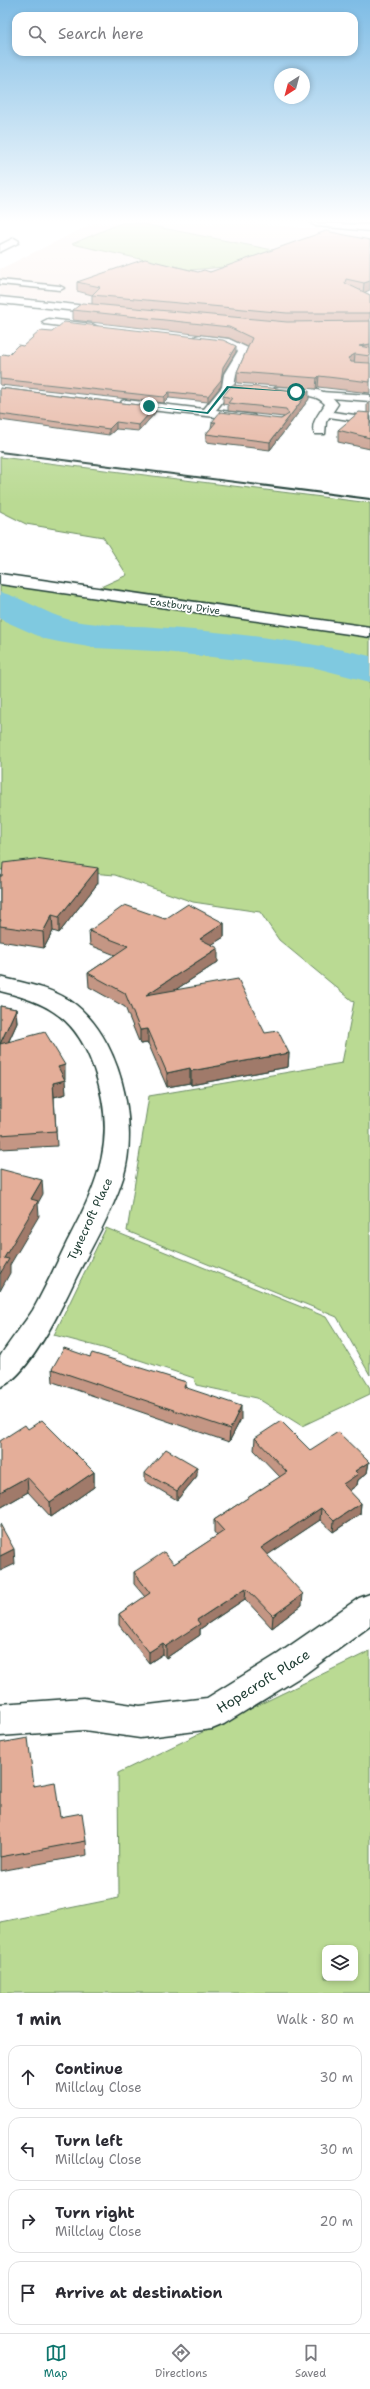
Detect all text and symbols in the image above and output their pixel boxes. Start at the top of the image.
search box [12,12,358,56]
icon: search [26,23,48,45]
text: Search here [58,24,144,44]
north arrow [274,68,310,104]
route start [287,383,305,401]
route end [140,397,158,415]
street label: Eastbury Drive [149,595,221,617]
street label: Tynecroft Place [64,1175,116,1263]
street label: Hopecroft Place [213,1645,313,1717]
map controls [322,1945,358,1981]
button: layers [322,1945,358,1981]
text: 1 min [16,2008,61,2030]
text: Walk · 80 m [276,2011,354,2028]
text: Continue [55,2059,123,2079]
icon: ahead [17,2066,39,2088]
text: 30 m [319,2069,353,2086]
text: Millclay Close [55,2079,142,2096]
text: Turn left [55,2131,123,2151]
icon: left [17,2138,39,2160]
text: 30 m [319,2141,353,2158]
text: Millclay Close [55,2151,142,2168]
text: Turn right [55,2203,135,2223]
icon: right [17,2210,39,2232]
text: 20 m [320,2213,353,2230]
text: Millclay Close [55,2223,142,2240]
icon: arrive [17,2282,39,2304]
text: Arrive at destination [55,2283,223,2303]
tab: Map [44,2342,67,2381]
tab: Directions [155,2342,207,2381]
tab: Saved [295,2342,326,2381]

